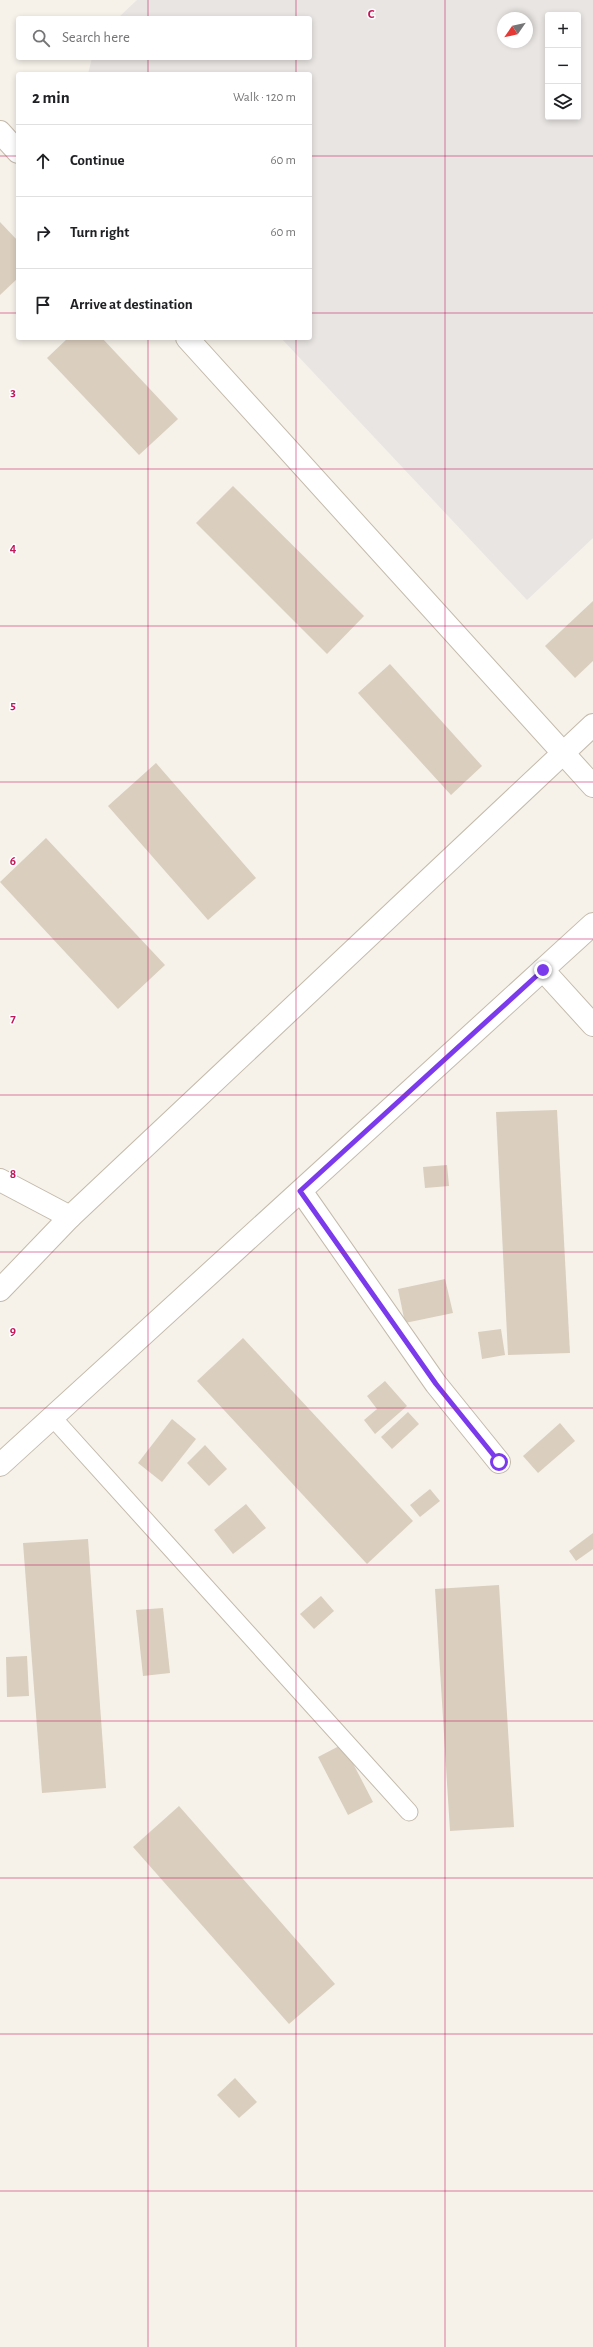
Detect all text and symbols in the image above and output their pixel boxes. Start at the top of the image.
text: C [368,8,375,21]
north arrow [497,12,533,48]
map controls [545,12,581,120]
button: + [545,12,581,48]
search box [16,16,312,60]
icon: search [30,27,52,49]
text: Search here [62,30,130,45]
button: − [545,48,581,84]
button: layers [545,84,581,120]
text: 2 min [32,89,70,106]
text: Walk · 120 m [233,91,296,104]
icon: ahead [32,150,54,172]
text: Continue [70,153,125,168]
text: 60 m [270,154,296,167]
icon: right [32,222,54,244]
text: Turn right [70,225,129,240]
text: 60 m [270,226,296,239]
icon: arrive [32,294,54,316]
text: Arrive at destination [70,297,193,312]
text: 3 [10,386,16,399]
text: 4 [10,542,17,555]
text: 5 [10,699,16,712]
text: 6 [10,855,16,868]
route end [534,961,552,979]
text: 7 [10,1012,16,1025]
text: 8 [10,1168,16,1181]
text: 9 [10,1325,16,1338]
route start [490,1453,508,1471]

